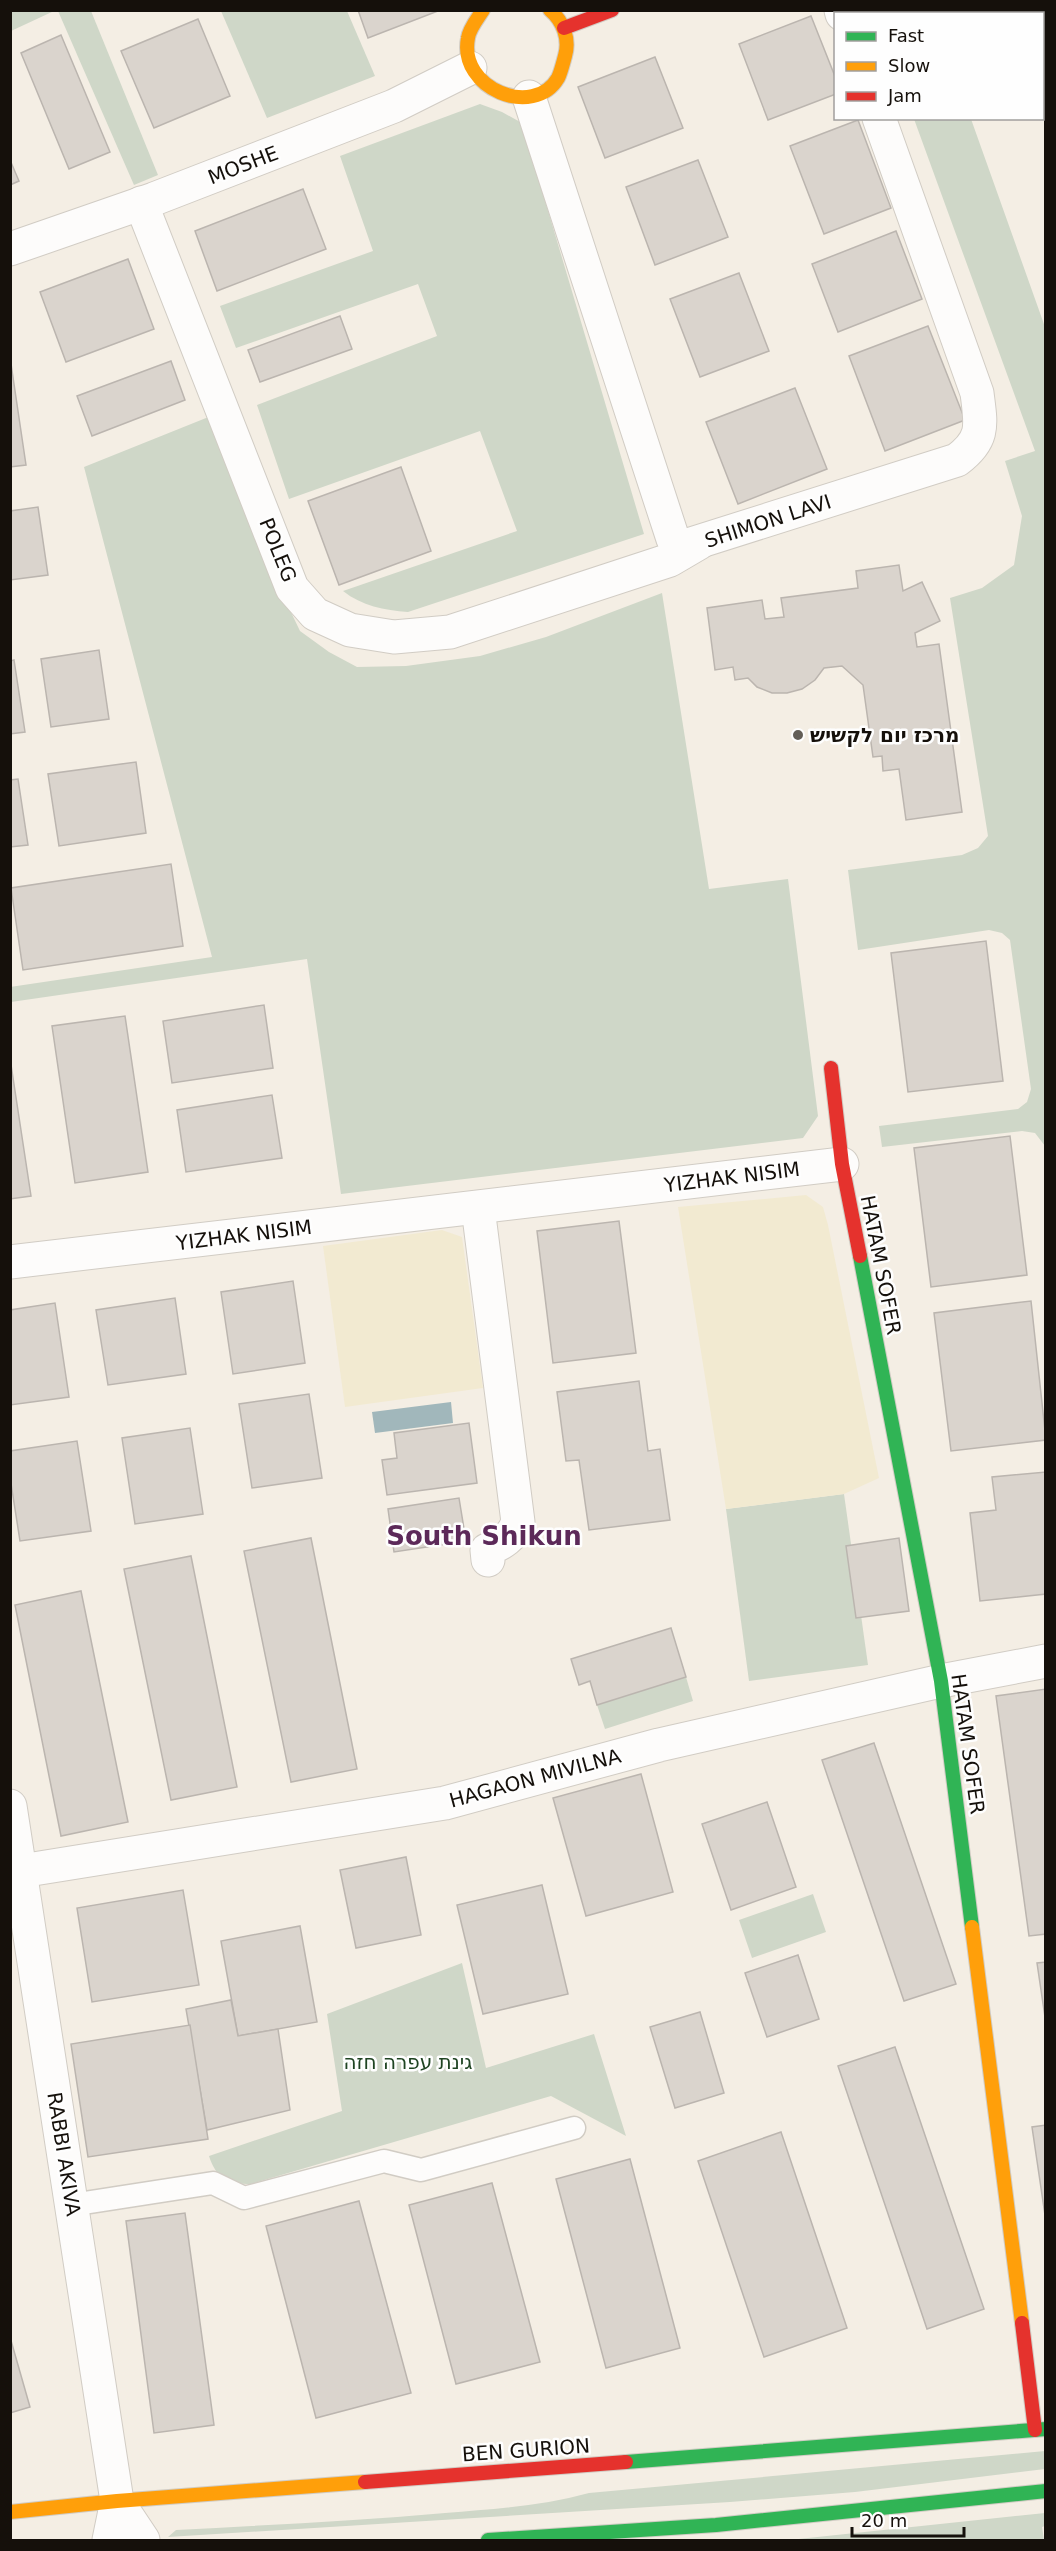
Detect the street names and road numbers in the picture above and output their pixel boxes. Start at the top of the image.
street label: MOSHE [204,141,282,189]
street label: SHIMON LAVI [702,489,834,553]
street label: POLEG [254,514,302,586]
street label: YIZHAK NISIM [662,1157,801,1197]
street label: HATAM SOFER [856,1193,906,1337]
street label: YIZHAK NISIM [174,1215,313,1255]
street label: HATAM SOFER [946,1672,990,1816]
street label: HAGAON MIVILNA [447,1743,624,1812]
street label: RABBI AKIVA [42,2090,86,2218]
street label: BEN GURION [461,2434,591,2466]

